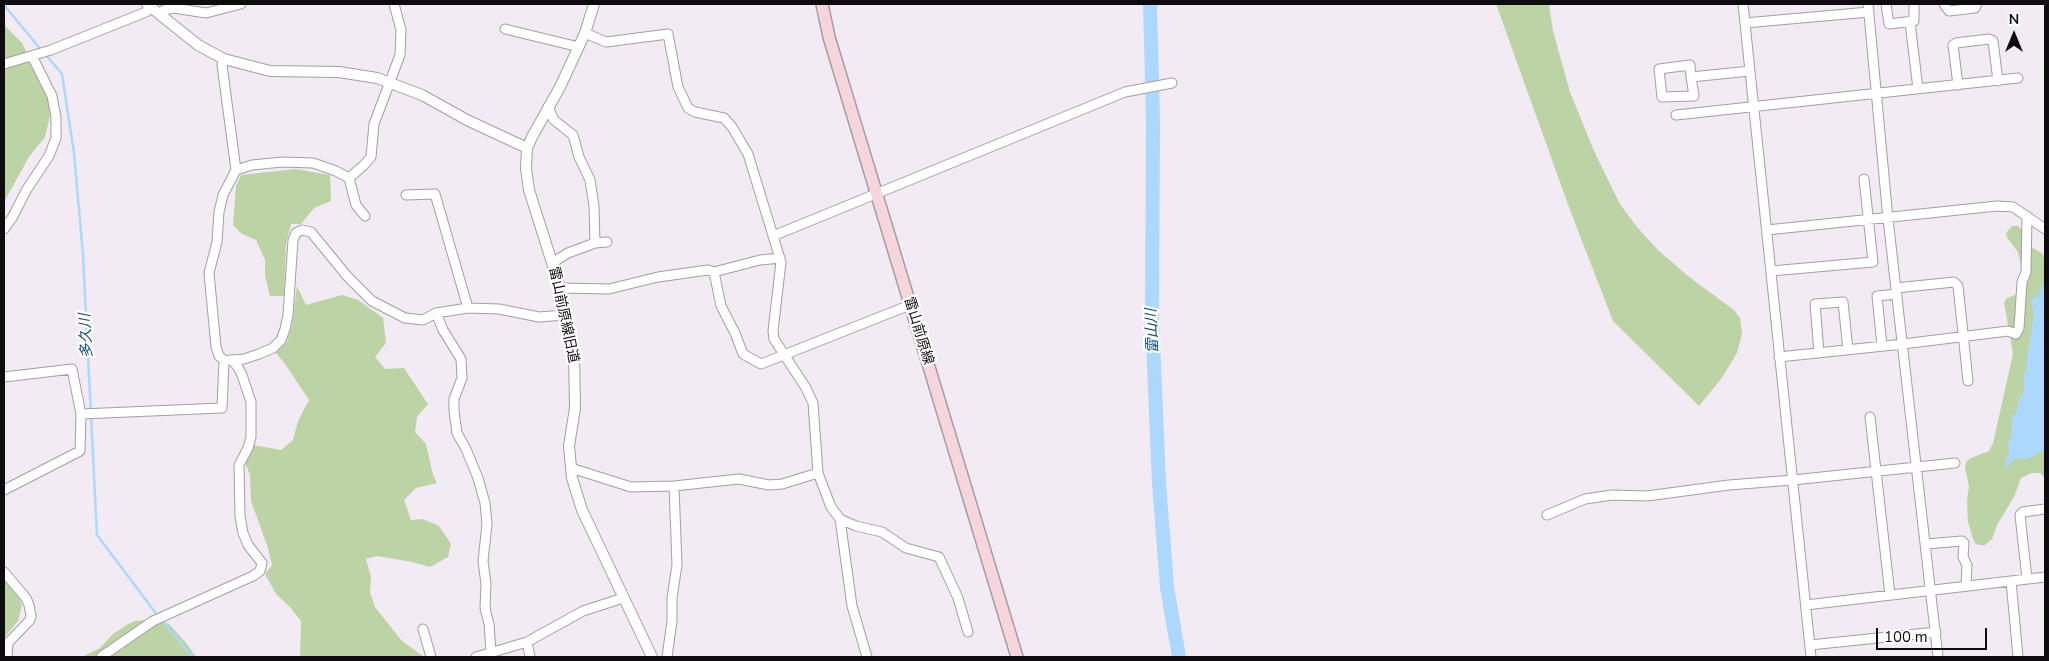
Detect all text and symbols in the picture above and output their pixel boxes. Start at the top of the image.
north arrow [1989,10,2039,60]
text: N [2009,10,2019,29]
street label: 雷山前原線旧道 [545,265,581,365]
street label: 雷山前原線 [900,295,936,367]
water label: 雷山川 [1143,308,1163,354]
water label: 多久川 [77,313,97,359]
scale bar [1879,618,1990,650]
text: 100 m [1884,627,1928,647]

